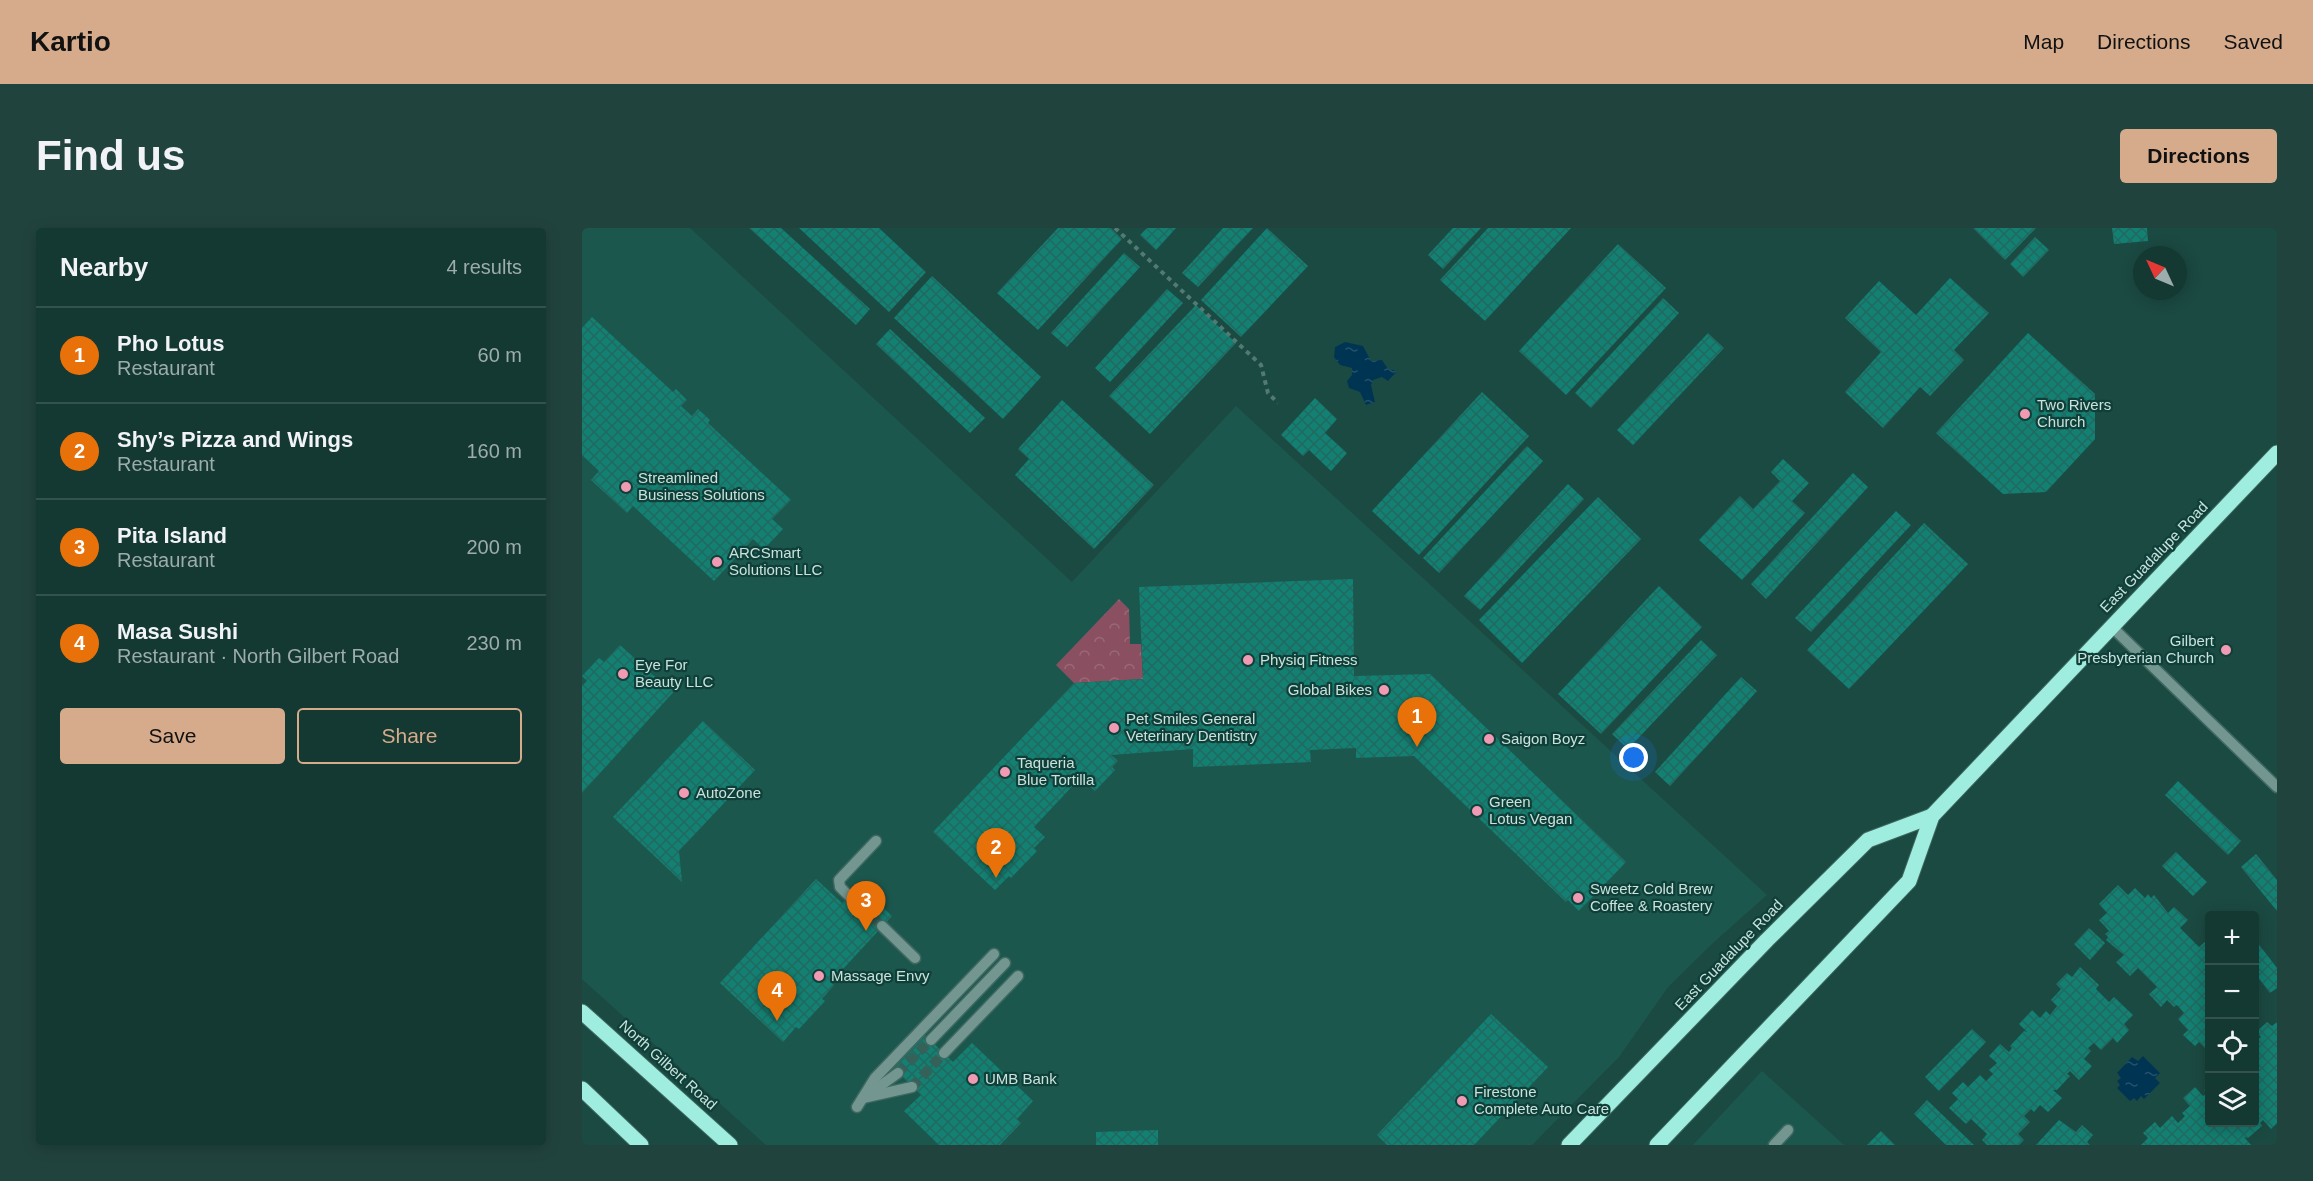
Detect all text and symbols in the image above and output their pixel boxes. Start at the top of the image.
text: Kartio [30,26,111,57]
text: Map [2023,30,2064,53]
text: Directions [2097,30,2190,53]
text: Saved [2223,30,2283,53]
button: Directions [2120,129,2277,183]
text: Find us [36,132,185,179]
north arrow [2133,246,2187,300]
text: Nearby [60,252,148,282]
text: 4 results [446,256,522,278]
text: Pho Lotus [117,331,225,356]
text: 1 [74,344,85,366]
text: 60 m [478,344,522,366]
text: Restaurant [117,357,215,379]
place label: Two Rivers Church [2037,396,2111,430]
marker: Two Rivers Church [2018,407,2032,421]
text: Shy’s Pizza and Wings [117,427,353,452]
text: 2 [74,440,85,462]
text: 160 m [466,440,522,462]
text: Restaurant [117,453,215,475]
place label: Streamlined Business Solutions [638,469,765,503]
marker: Streamlined Business Solutions [619,480,633,494]
street label: East Guadalupe Road [2096,498,2211,616]
text: Pita Island [117,523,227,548]
text: 3 [74,536,85,558]
text: 200 m [466,536,522,558]
place label: ARCSmart Solutions LLC [729,544,823,578]
text: Restaurant [117,549,215,571]
marker: ARCSmart Solutions LLC [710,555,724,569]
text: Masa Sushi [117,619,238,644]
text: 4 [74,632,85,654]
text: 230 m [466,632,522,654]
place label: Gilbert Presbyterian Church [2077,632,2215,666]
marker: Gilbert Presbyterian Church [2219,643,2233,657]
text: Restaurant · North Gilbert Road [117,645,399,667]
place label: Physiq Fitness [1260,651,1358,668]
marker: Physiq Fitness [1241,653,1255,667]
place label: Eye For Beauty LLC [635,656,714,690]
marker: Eye For Beauty LLC [616,667,630,681]
place label: Global Bikes [1288,681,1372,698]
marker: Global Bikes [1377,683,1391,697]
pin: 1 [1398,698,1436,747]
button: Save [60,708,285,764]
button: Share [297,708,522,764]
place label: Pet Smiles General Veterinary Dentistry [1126,710,1257,744]
marker: Pet Smiles General Veterinary Dentistry [1107,721,1121,735]
place label: Saigon Boyz [1501,730,1585,747]
marker: Saigon Boyz [1482,732,1496,746]
your location [1619,743,1648,772]
place label: Taqueria Blue Tortilla [1017,754,1095,788]
marker: Taqueria Blue Tortilla [998,765,1012,779]
place label: AutoZone [696,784,761,801]
marker: AutoZone [677,786,691,800]
place label: Green Lotus Vegan [1489,793,1572,827]
marker: Green Lotus Vegan [1470,804,1484,818]
pin: 2 [976,828,1016,878]
place label: Sweetz Cold Brew Coffee & Roastery [1590,880,1713,914]
pin: 3 [846,882,886,931]
marker: Sweetz Cold Brew Coffee & Roastery [1571,891,1585,905]
street label: East Guadalupe Road [1671,896,1786,1014]
map controls [2205,911,2259,1127]
button: + [2205,911,2259,965]
button: − [2205,965,2259,1019]
place label: Massage Envy [831,967,930,984]
marker: Massage Envy [812,969,826,983]
pin: 4 [758,972,796,1021]
street label: North Gilbert Road [616,1016,720,1113]
button: locate [2205,1019,2259,1073]
place label: UMB Bank [985,1070,1057,1087]
marker: UMB Bank [966,1072,980,1086]
button: layers [2205,1073,2259,1127]
place label: Firestone Complete Auto Care [1474,1083,1609,1117]
marker: Firestone Complete Auto Care [1455,1094,1469,1108]

